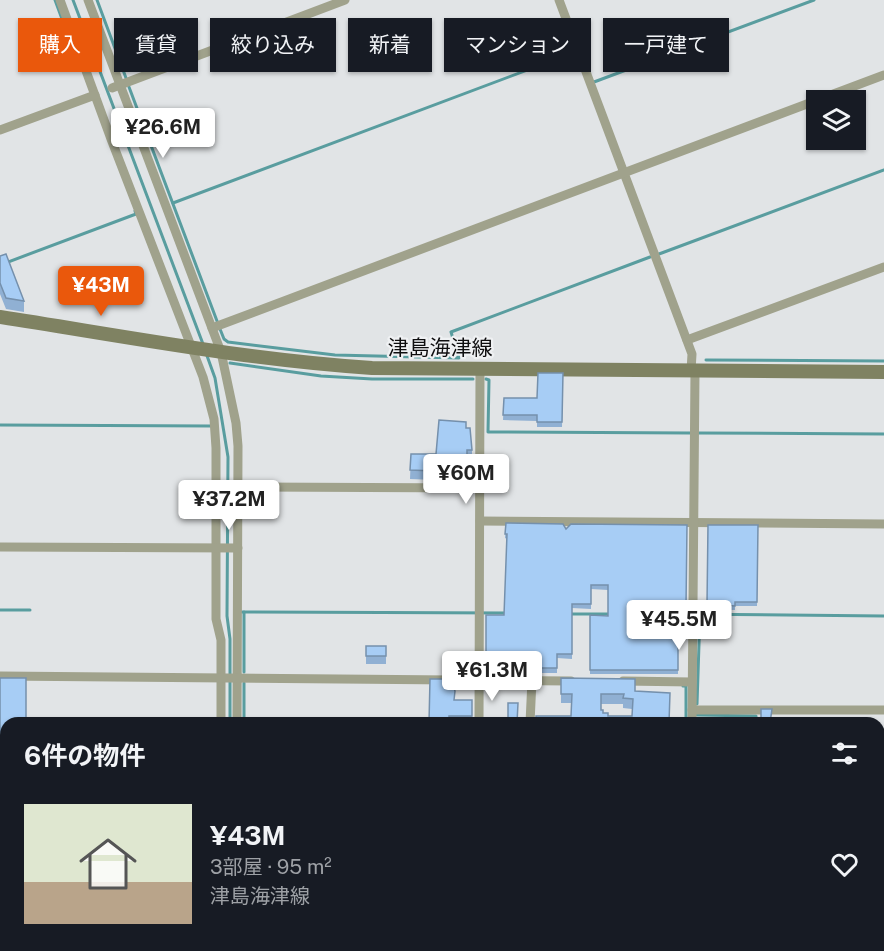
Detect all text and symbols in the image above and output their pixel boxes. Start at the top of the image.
chip: 購入 [18,18,102,72]
chip: 賃貸 [114,18,198,72]
chip: 絞り込み [210,18,336,72]
chip: 新着 [348,18,432,72]
chip: マンション [444,18,591,72]
chip: 一戸建て [603,18,729,72]
map controls [806,90,866,150]
button: layers [806,90,866,150]
pin: ¥26.6M [114,108,212,159]
text: ¥26.6M [125,115,201,139]
pin: ¥43M [65,266,137,317]
text: ¥43M [72,273,130,297]
street label: 津島海津線 [388,335,493,360]
pin: ¥60M [430,454,502,505]
text: ¥60M [437,461,495,485]
pin: ¥37.2M [180,480,278,531]
text: ¥37.2M [192,487,266,511]
pin: ¥45.5M [630,600,728,651]
text: ¥45.5M [641,607,717,631]
pin: ¥61.3M [443,651,541,702]
text: ¥61.3M [456,658,528,682]
icon: filters [828,737,861,770]
text: 6件の物件 [24,740,145,771]
text: ¥43M [210,820,285,851]
icon: home [72,828,144,900]
icon: heart [828,848,861,881]
text: 3部屋 · 95 m² [210,855,332,879]
text: 津島海津線 [210,884,310,908]

